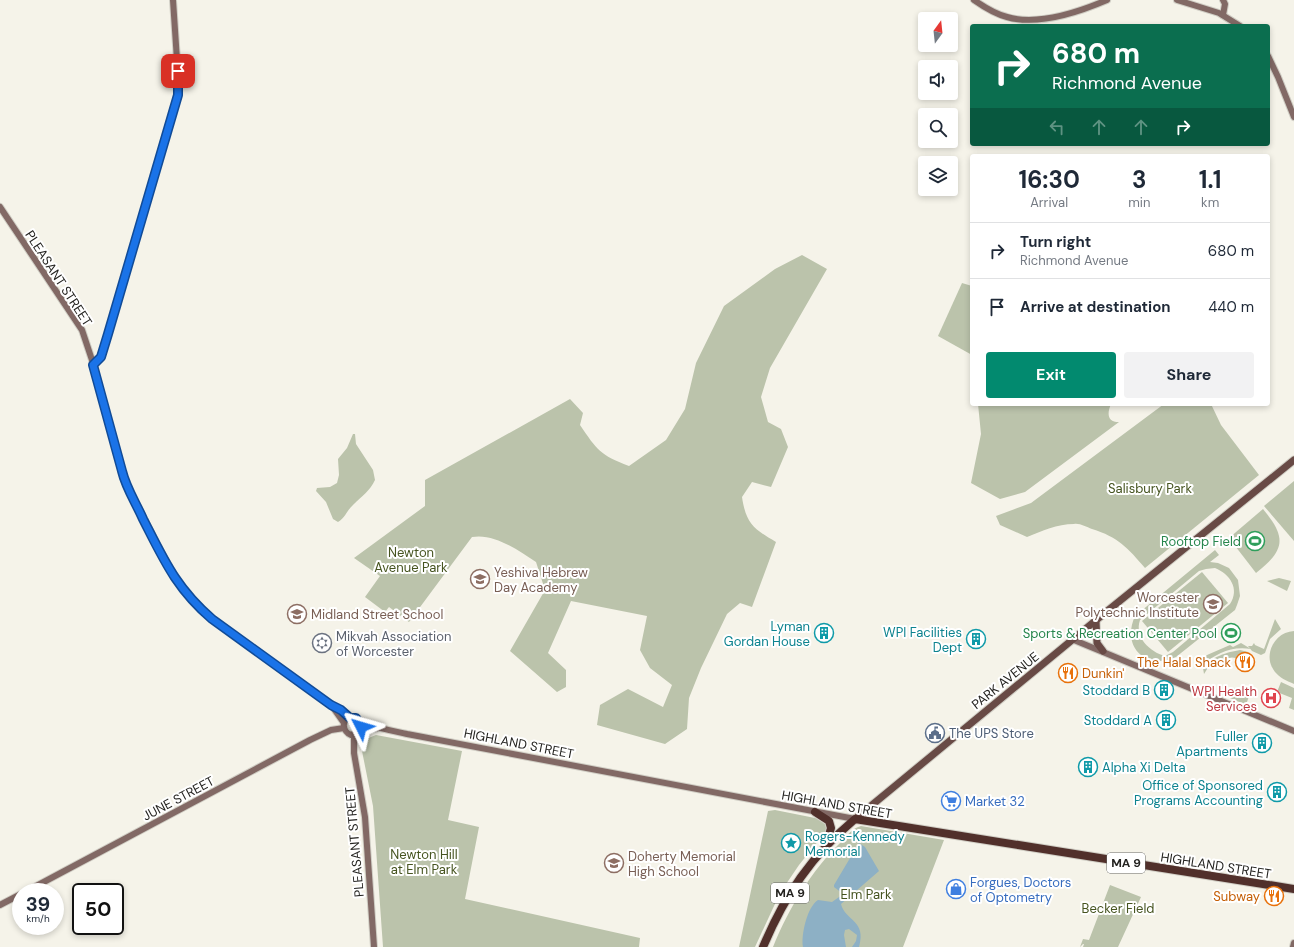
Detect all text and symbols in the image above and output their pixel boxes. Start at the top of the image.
north arrow [918,12,958,52]
map controls [918,12,958,196]
text: 680 m [1052,35,1140,72]
icon: right [986,40,1038,92]
pin [161,54,195,88]
icon: arrive [167,60,189,82]
button: sound [918,60,958,100]
text: Richmond Avenue [1052,71,1202,95]
button: search [918,108,958,148]
icon: left [1046,116,1068,138]
icon: ahead [1088,116,1110,138]
icon: ahead [1130,116,1152,138]
icon: right [1172,116,1194,138]
button: layers [918,156,958,196]
text: 16:30 [1018,164,1080,195]
text: 3 [1132,164,1147,195]
text: 1.1 [1199,164,1222,195]
text: Arrival [1030,194,1068,211]
text: min [1128,194,1150,211]
text: km [1201,194,1219,211]
street label: PLEASANT STREET [21,227,96,329]
text: Turn right [1020,232,1091,252]
icon: right [986,240,1008,262]
text: 680 m [1208,241,1254,261]
text: Richmond Avenue [1020,252,1128,269]
icon: arrive [986,296,1008,318]
text: Arrive at destination [1020,297,1171,317]
text: 440 m [1208,297,1254,317]
button: Exit [986,352,1116,398]
button: Share [1124,352,1254,398]
park label: Salisbury Park [1108,480,1192,497]
sports icon: Rooftop Field [1244,530,1266,552]
place label: Rooftop Field [1161,533,1241,550]
park label: Newton Avenue Park [374,544,448,576]
place label: Yeshiva Hebrew Day Academy [494,564,588,596]
school or university icon: Yeshiva Hebrew Day Academy [469,568,491,590]
place label: Worcester Polytechnic Institute [1076,589,1199,621]
school or university icon: Worcester Polytechnic Institute [1202,593,1224,615]
school or university icon: Midland Street School [286,603,308,625]
place label: Midland Street School [311,606,443,623]
place label: Lyman Gordan House [724,618,810,650]
building icon: Lyman Gordan House [813,622,835,644]
sports icon: Sports & Recreation Center Pool [1220,622,1242,644]
place label: WPI Facilities Dept [883,624,962,656]
place label: Sports & Recreation Center Pool [1023,625,1217,642]
place label: Mikvah Association of Worcester [336,628,451,660]
building icon: WPI Facilities Dept [965,628,987,650]
synagogue icon: Mikvah Association of Worcester [311,632,333,654]
street label: PARK AVENUE [968,648,1043,713]
restaurant icon: The Halal Shack [1234,651,1256,673]
place label: The Halal Shack [1137,654,1231,671]
restaurant icon: Dunkin' [1057,662,1079,684]
place label: Dunkin' [1082,665,1124,682]
building icon: Stoddard B [1153,679,1175,701]
place label: Stoddard B [1082,682,1150,699]
place label: WPI Health Services [1192,683,1257,715]
hospital icon: WPI Health Services [1260,687,1282,709]
position arrow [340,706,382,748]
building icon: Stoddard A [1155,709,1177,731]
place label: Stoddard A [1084,712,1152,729]
public building icon: The UPS Store [924,722,946,744]
street label: HIGHLAND STREET [462,724,575,763]
place label: The UPS Store [949,725,1034,742]
place label: Fuller Apartments [1176,728,1248,760]
building icon: Fuller Apartments [1251,732,1273,754]
building icon: Alpha Xi Delta [1077,756,1099,778]
place label: Alpha Xi Delta [1102,759,1186,776]
street label: JUNE STREET [139,772,217,825]
place label: Office of Sponsored Programs Accounting [1134,777,1263,809]
building icon: Office of Sponsored Programs Accounting [1266,781,1288,803]
street label: PLEASANT STREET [341,786,368,898]
street label: HIGHLAND STREET [780,786,893,823]
supermarket icon: Market 32 [940,790,962,812]
place label: Market 32 [965,793,1025,810]
place label: Rogers-Kennedy Memorial [805,828,905,860]
place icon: Rogers-Kennedy Memorial [780,832,802,854]
park label: Newton Hill at Elm Park [390,846,458,878]
place label: Doherty Memorial High School [628,848,736,880]
street label: HIGHLAND STREET [1159,848,1272,883]
school or university icon: Doherty Memorial High School [603,852,625,874]
road number: MA 9 [1107,853,1145,873]
place label: Forgues, Doctors of Optometry [970,874,1071,906]
shop icon: Forgues, Doctors of Optometry [945,878,967,900]
speed limit sign: 50 [72,883,124,935]
road number: MA 9 [771,883,809,903]
restaurant icon: Subway [1263,885,1285,907]
park label: Elm Park [841,886,892,903]
place label: Subway [1213,888,1260,905]
text: 39 [26,891,50,917]
park label: Becker Field [1082,900,1154,917]
text: km/h [26,912,50,925]

